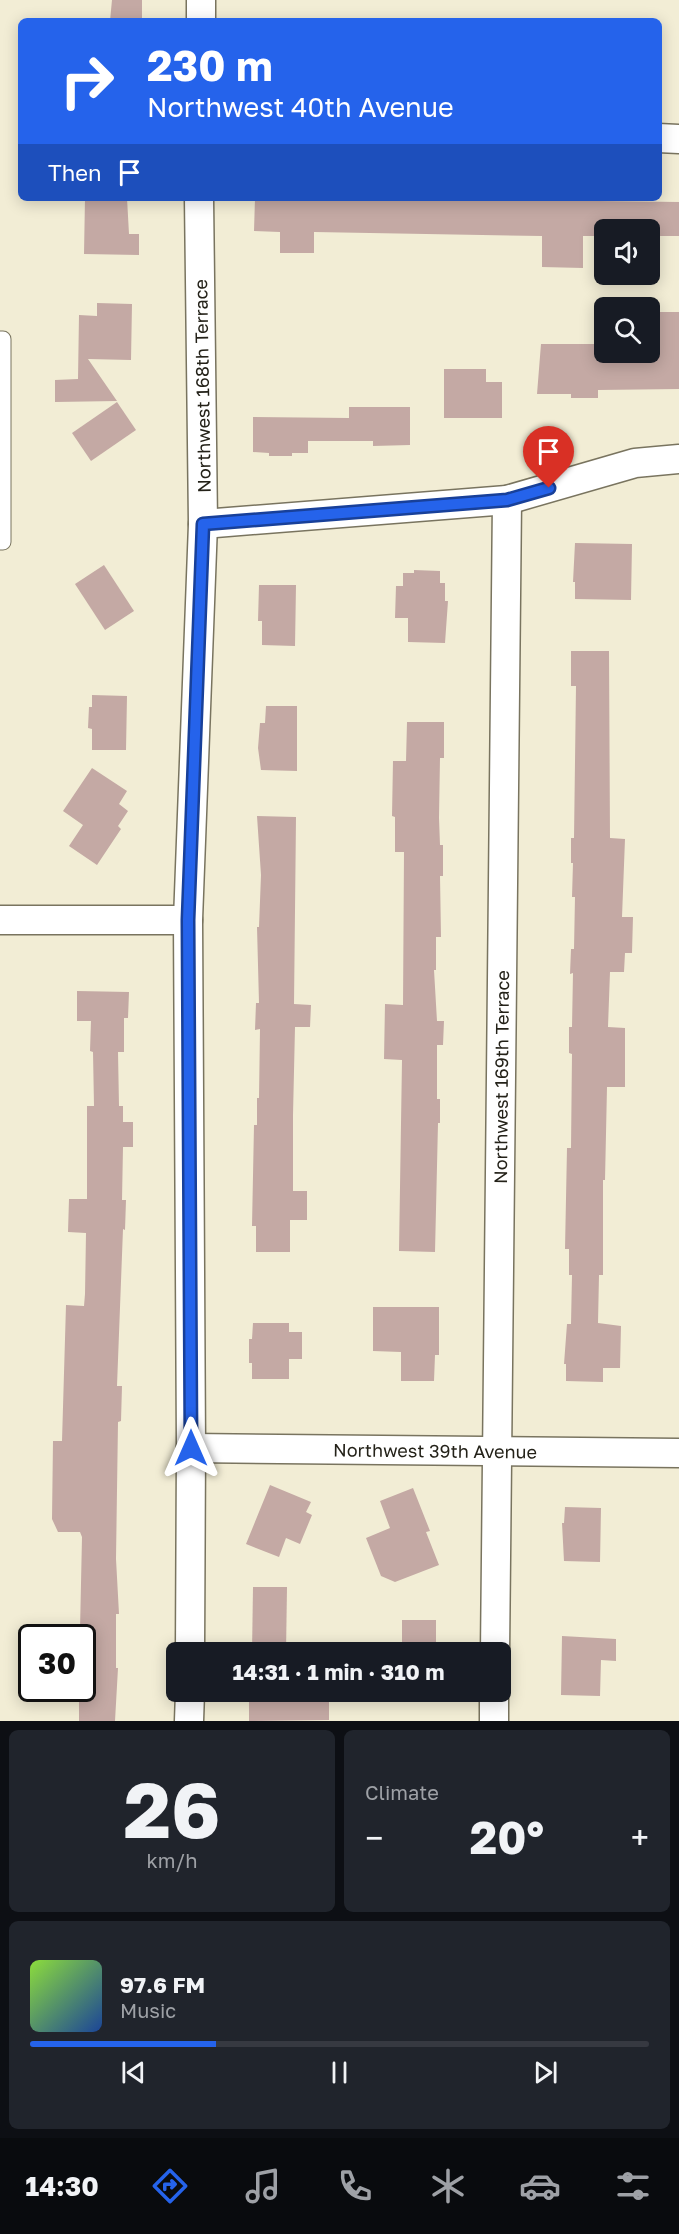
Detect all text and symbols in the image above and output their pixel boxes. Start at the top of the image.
text: 230 m [147,40,273,90]
icon: right [48,42,126,120]
text: Northwest 40th Avenue [147,91,454,123]
icon: arrive [113,156,146,189]
text: Then [48,159,101,186]
map controls [594,219,660,363]
button: sound [594,219,660,285]
street label: Northwest 168th Terrace [189,279,215,493]
button: search [594,297,660,363]
pin [523,426,574,488]
icon: arrive [532,435,565,468]
street label: Northwest 169th Terrace [489,970,513,1184]
position arrow [159,1416,223,1480]
street label: Northwest 39th Avenue [333,1438,537,1463]
speed limit sign: 30 [18,1624,96,1702]
text: 14:31 · 1 min · 310 m [232,1658,445,1685]
text: 26 [123,1762,221,1855]
text: Climate [365,1780,439,1804]
text: 20° [470,1810,544,1864]
text: − [365,1818,383,1857]
text: + [631,1818,649,1857]
text: km/h [147,1848,197,1872]
text: 97.6 FM [120,1971,205,1998]
text: Music [120,1998,176,2022]
icon: previous [117,2056,150,2089]
icon: pause [323,2056,356,2089]
icon: next [529,2056,562,2089]
icon: directions [149,2165,191,2207]
icon: music [242,2165,284,2207]
icon: phone [334,2165,376,2207]
icon: climate [427,2165,469,2207]
icon: car [519,2165,561,2207]
icon: filters [612,2165,654,2207]
text: 14:30 [25,2170,99,2202]

